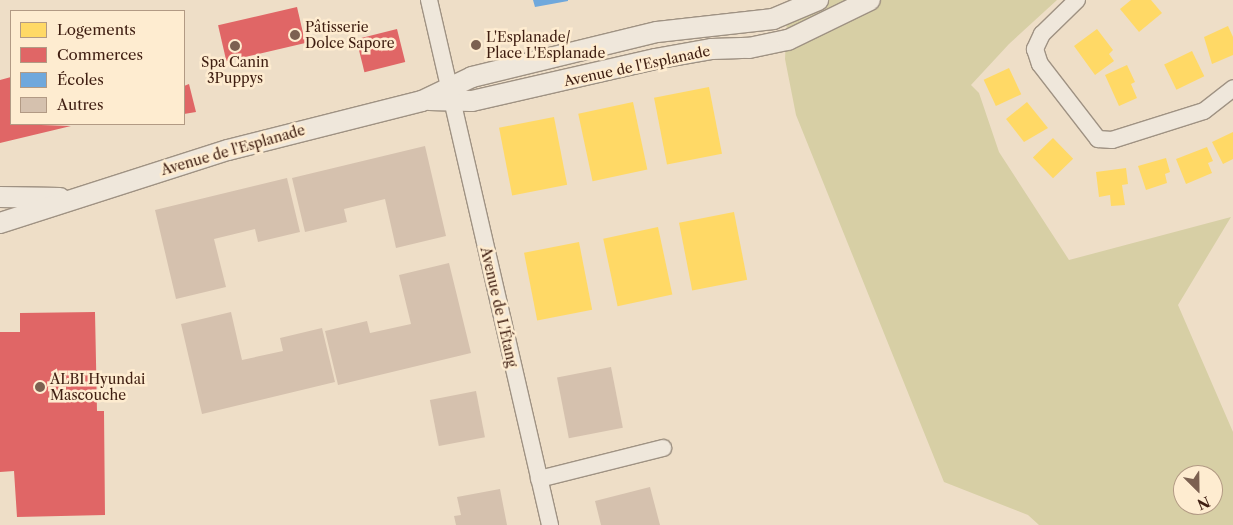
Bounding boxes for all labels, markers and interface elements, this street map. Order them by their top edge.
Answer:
legend [10,10,185,125]
place label: Pâtisserie Dolce Sapore [305,19,394,52]
text: Logements [57,20,136,39]
marker: Pâtisserie Dolce Sapore [289,29,301,41]
place label: L'Esplanade/ Place L'Esplanade [486,29,605,62]
marker: L'Esplanade/ Place L'Esplanade [470,39,482,51]
marker: Spa Canin 3Puppys [229,40,241,52]
street label: Avenue de l'Esplanade [562,42,712,90]
text: Commerces [57,45,143,64]
place label: Spa Canin 3Puppys [201,54,269,86]
text: Écoles [57,70,104,89]
text: Autres [57,95,104,114]
street label: Avenue de l'Esplanade [159,121,307,179]
street label: Avenue de L'Étang [477,245,521,369]
place label: ALBI Hyundai Mascouche [50,371,145,404]
marker: ALBI Hyundai Mascouche [34,381,46,393]
north arrow [1173,465,1223,515]
text: N [1194,492,1213,514]

